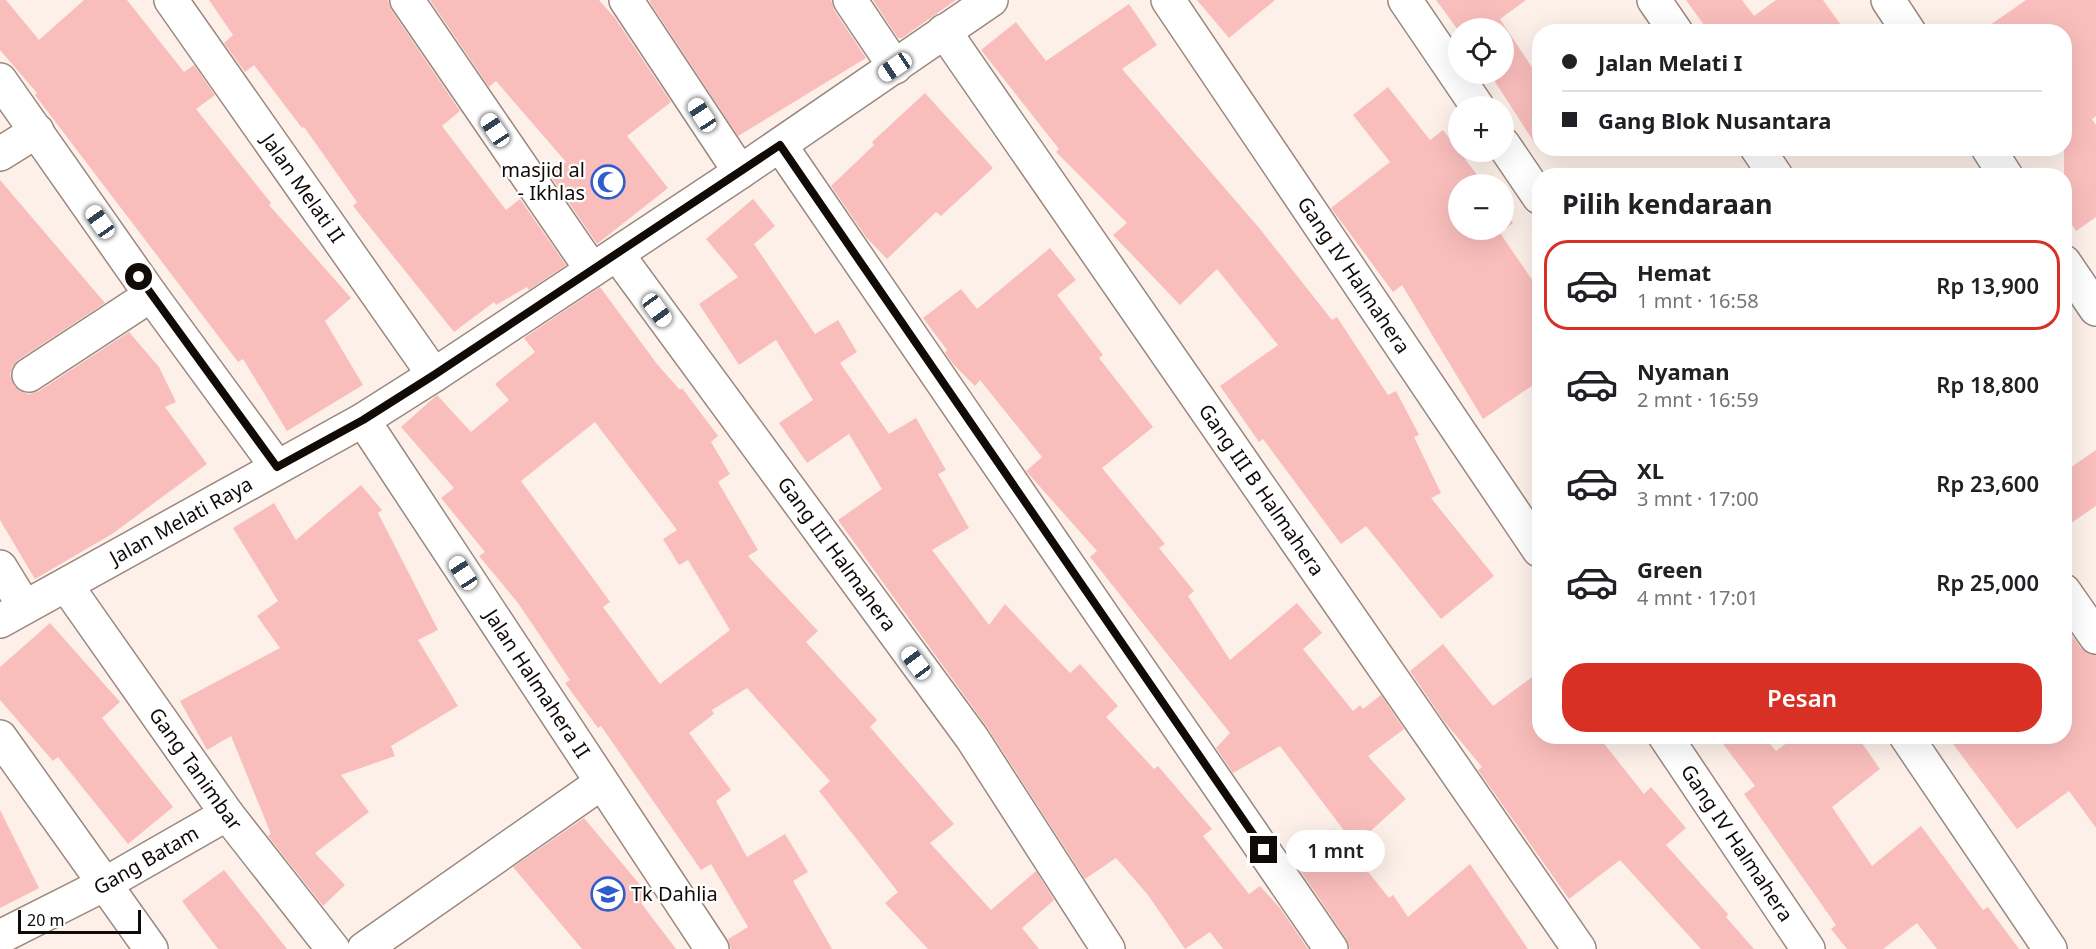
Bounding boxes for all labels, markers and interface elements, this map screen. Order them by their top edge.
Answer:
map controls [1448,18,1514,240]
button: locate [1448,18,1514,84]
text: Jalan Melati I [1598,47,1742,77]
car [875,49,915,85]
car [685,95,719,135]
button: + [1448,96,1514,162]
text: Gang Blok Nusantara [1598,105,1831,135]
car [477,110,513,150]
street label: Jalan Melati II [255,126,351,248]
place label: masjid al - Ikhlas [501,156,585,206]
mosque icon: masjid al - Ikhlas [590,164,626,200]
button: − [1448,174,1514,240]
text: Pilih kendaraan [1562,185,1773,222]
street label: Gang IV Halmahera [1292,191,1417,359]
car [82,202,118,242]
text: Hemat [1637,257,1711,287]
icon: car [1565,258,1619,312]
route start [125,263,152,290]
text: Rp 13,900 [1936,270,2039,300]
text: 1 mnt · 16:58 [1637,287,1759,314]
car [639,290,675,330]
text: Nyaman [1637,356,1730,386]
icon: car [1565,357,1619,411]
text: Rp 18,800 [1936,369,2039,399]
text: 2 mnt · 16:59 [1637,386,1759,413]
street label: Gang III B Halmahera [1193,398,1331,581]
text: XL [1637,455,1664,485]
icon: car [1565,456,1619,510]
text: Rp 23,600 [1936,468,2039,498]
street label: Jalan Melati Raya [103,470,257,572]
street label: Gang III Halmahera [772,471,903,636]
text: 3 mnt · 17:00 [1637,485,1759,512]
car [446,553,480,593]
text: Green [1637,554,1703,584]
icon: car [1565,555,1619,609]
text: Rp 25,000 [1936,567,2039,597]
text: 4 mnt · 17:01 [1637,584,1759,611]
street label: Jalan Halmahera II [477,602,596,763]
car [898,643,934,683]
button: Pesan [1562,663,2042,732]
street label: Gang Tanimbar [143,702,249,836]
street label: Gang IV Halmahera [1675,759,1800,927]
street label: Gang Batam [89,819,203,901]
callout: 1 mnt [1285,829,1384,871]
route end [1250,836,1277,863]
text: 1 mnt [1307,837,1364,864]
school or university icon: Tk Dahlia [590,876,626,912]
place label: Tk Dahlia [631,880,718,907]
scale bar [18,907,141,934]
text: 20 m [27,909,64,931]

